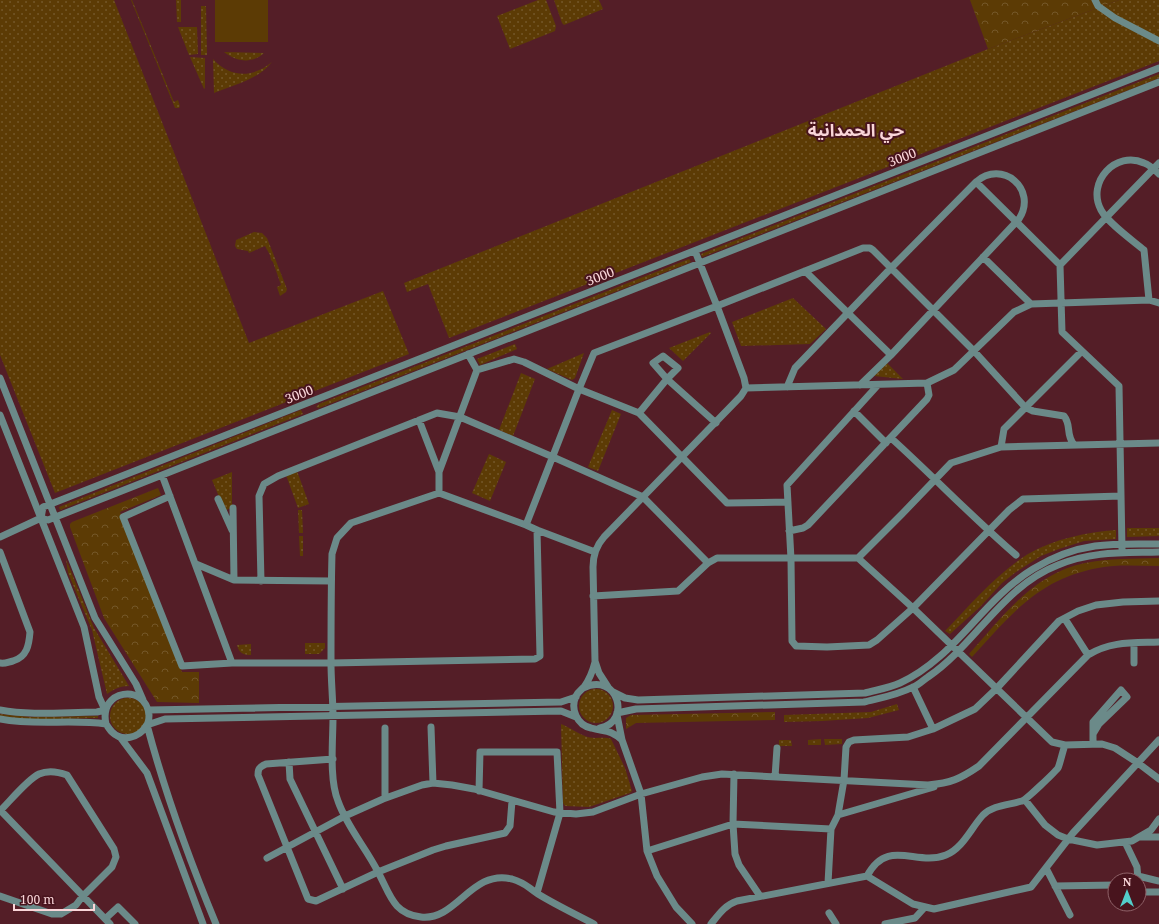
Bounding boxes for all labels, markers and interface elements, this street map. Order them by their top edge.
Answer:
district label: حي الحمدانية [808,118,904,143]
street label: 3000 [885,143,919,171]
street label: 3000 [583,262,617,290]
street label: 3000 [282,380,316,408]
north arrow [1107,872,1147,912]
text: N [1123,874,1132,889]
scale bar [14,886,94,912]
text: 100 m [20,891,55,908]

